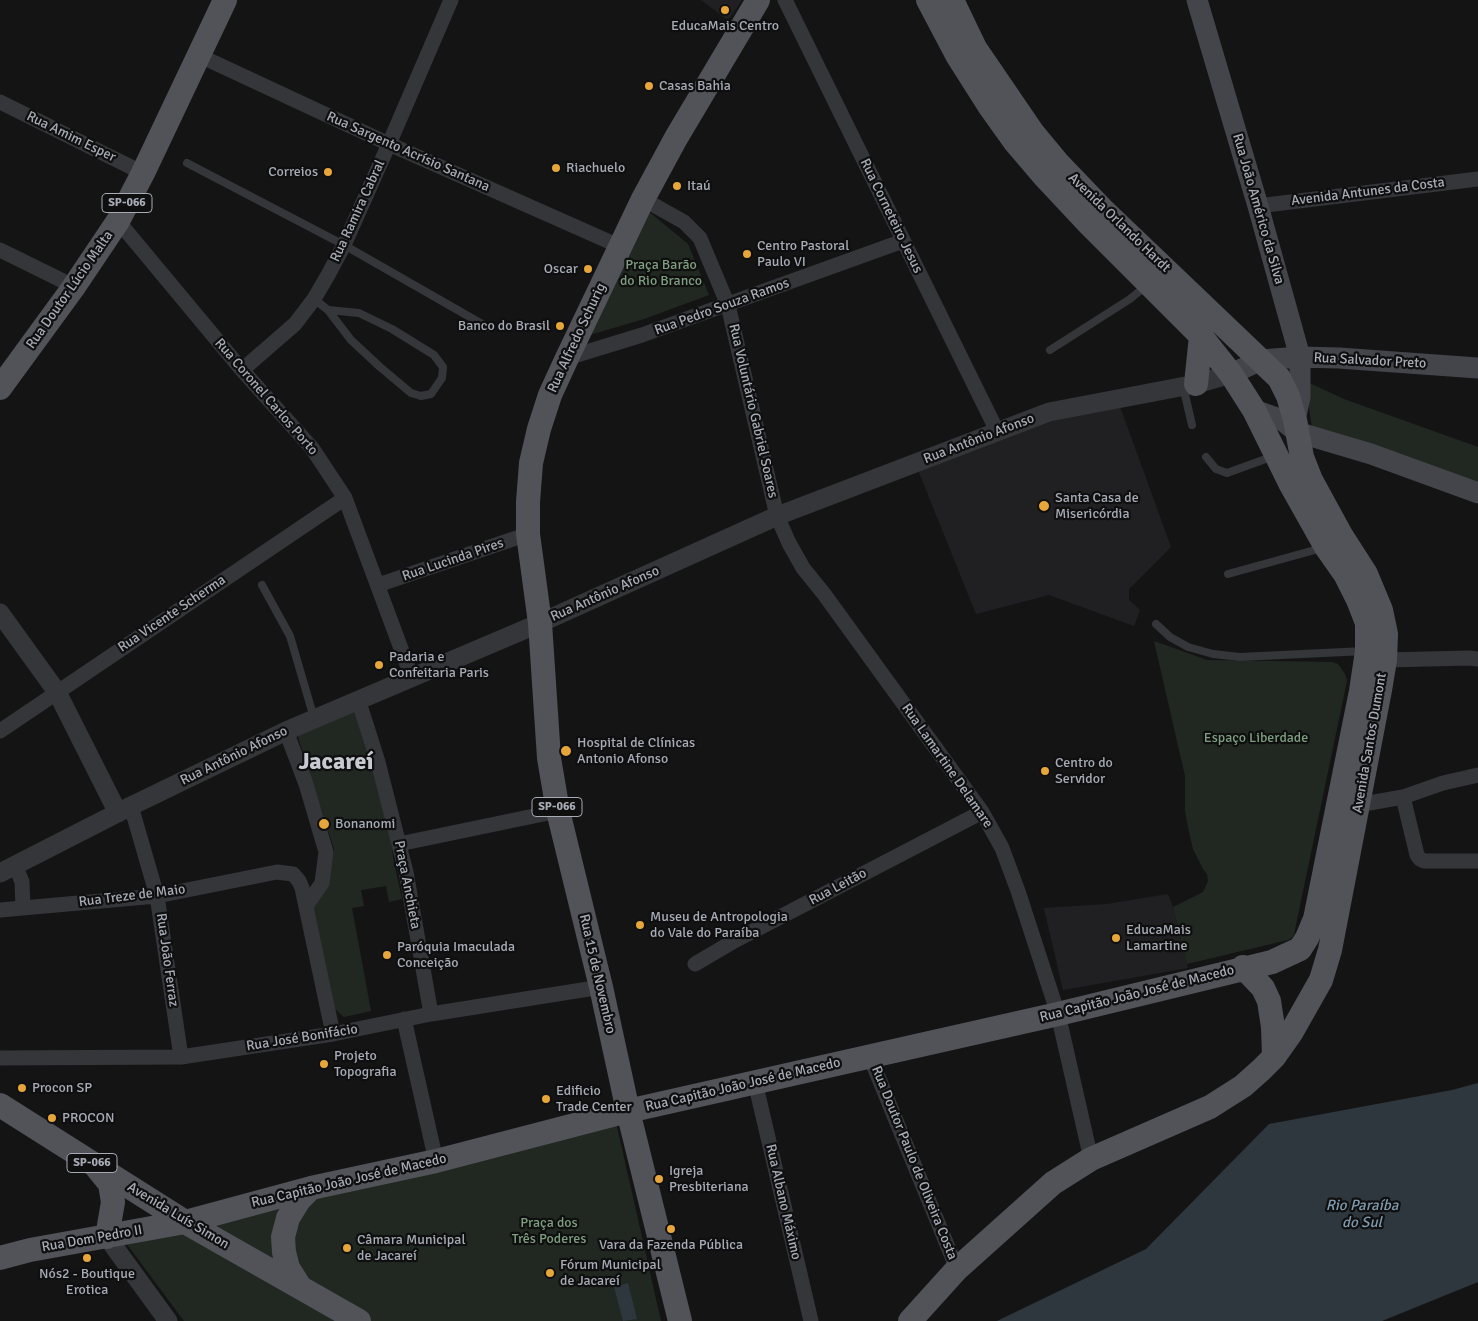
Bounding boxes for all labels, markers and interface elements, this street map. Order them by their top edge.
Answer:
marker: EducaMais Centro [719,4,731,16]
place label: EducaMais Centro [671,18,779,34]
place label: Casas Bahia [659,78,731,94]
marker: Casas Bahia [643,80,655,92]
street label: Rua Amim Esper [24,108,118,166]
street label: Rua Sargento Acrísio Santana [324,108,492,196]
street label: Rua João Américo da Silva [1228,132,1288,286]
street label: Rua Corneteiro Jesus [856,156,926,276]
street label: Rua Ramira Cabral [327,157,389,265]
place label: Riachuelo [566,160,625,176]
marker: Riachuelo [550,162,562,174]
place label: Correios [268,164,318,180]
marker: Correios [322,166,334,178]
street label: Avenida Orlando Hardt [1064,170,1174,276]
street label: Avenida Antunes da Costa [1290,174,1446,210]
place label: Itaú [687,178,711,194]
marker: Itaú [671,180,683,192]
road number: SP-066 [102,194,152,212]
street label: Rua Doutor Lúcio Malta [23,228,117,352]
place label: Centro Pastoral Paulo VI [757,238,849,270]
marker: Centro Pastoral Paulo VI [741,248,753,260]
park label: Praça Barão do Rio Branco [620,257,702,290]
place label: Oscar [544,261,578,277]
marker: Oscar [582,263,594,275]
street label: Rua Pedro Souza Ramos [652,275,792,339]
street label: Rua Alfredo Schurig [544,280,610,396]
place label: Banco do Brasil [458,318,550,334]
marker: Banco do Brasil [554,320,566,332]
street label: Rua Voluntário Gabriel Soares [725,322,781,500]
street label: Rua Coronel Carlos Porto [211,335,321,459]
street label: Rua Salvador Preto [1313,350,1427,372]
street label: Rua Antônio Afonso [921,410,1037,468]
place label: Santa Casa de Misericórdia [1055,490,1139,522]
marker: Santa Casa de Misericórdia [1037,499,1051,513]
street label: Rua Lucinda Pires [400,535,506,585]
street label: Rua Antônio Afonso [548,562,662,626]
street label: Rua Vicente Scherma [115,572,229,656]
place label: Padaria e Confeitaria Paris [389,649,489,682]
marker: Padaria e Confeitaria Paris [373,659,385,671]
street label: Avenida Santos Dumont [1349,672,1391,814]
street label: Rua Lamartine Delamare [898,701,996,831]
street label: Rua Antônio Afonso [178,723,290,789]
park label: Espaço Liberdade [1204,730,1308,746]
place label: Hospital de Clínicas Antonio Afonso [577,735,695,768]
marker: Hospital de Clínicas Antonio Afonso [559,744,573,758]
district label: Jacareí [299,749,373,777]
place label: Centro do Servidor [1055,755,1113,788]
marker: Centro do Servidor [1039,765,1051,777]
road number: SP-066 [532,798,582,816]
place label: Bonanomi [335,816,395,832]
marker: Bonanomi [317,817,331,831]
street label: Praça Anchieta [390,839,424,931]
street label: Rua Leitão [806,865,870,909]
street label: Rua Treze de Maio [78,881,186,911]
place label: Museu de Antropologia do Vale do Paraíba [650,909,788,942]
street label: Rua João Ferraz [152,912,182,1008]
street label: Rua 15 de Novembro [575,913,619,1035]
marker: Museu de Antropologia do Vale do Paraíba [634,919,646,931]
place label: EducaMais Lamartine [1126,922,1191,954]
marker: EducaMais Lamartine [1110,932,1122,944]
place label: Paróquia Imaculada Conceição [397,939,515,972]
marker: Paróquia Imaculada Conceição [381,949,393,961]
street label: Rua Capitão João José de Macedo [1038,962,1236,1026]
street label: Rua José Bonifácio [245,1021,359,1055]
place label: Projeto Topografia [334,1048,396,1080]
street label: Rua Capitão João José de Macedo [644,1054,842,1116]
marker: Projeto Topografia [318,1058,330,1070]
street label: Rua Doutor Paulo de Oliveira Costa [867,1064,961,1262]
place label: Procon SP [32,1080,92,1096]
marker: Procon SP [16,1082,28,1094]
place label: Edificio Trade Center [556,1083,632,1116]
marker: Edificio Trade Center [540,1093,552,1105]
place label: PROCON [62,1110,114,1126]
marker: PROCON [46,1112,58,1124]
street label: Rua Albano Máximo [762,1143,804,1261]
street label: Rua Capitão João José de Macedo [250,1150,448,1212]
road number: SP-066 [67,1154,117,1172]
place label: Igreja Presbiteriana [669,1163,749,1196]
marker: Igreja Presbiteriana [653,1173,665,1185]
street label: Avenida Luís Simon [124,1179,232,1253]
water label: Rio Paraíba do Sul [1326,1197,1398,1232]
park label: Praça dos Três Poderes [512,1215,586,1248]
street label: Rua Dom Pedro II [40,1222,144,1256]
marker: Vara da Fazenda Pública [665,1223,677,1235]
place label: Câmara Municipal de Jacareí [357,1232,465,1264]
place label: Vara da Fazenda Pública [599,1237,743,1253]
marker: Câmara Municipal de Jacareí [341,1242,353,1254]
marker: Nós2 - Boutique Erotica [81,1252,93,1264]
place label: Fórum Municipal de Jacareí [560,1257,661,1290]
place label: Nós2 - Boutique Erotica [39,1266,135,1298]
marker: Fórum Municipal de Jacareí [544,1267,556,1279]

